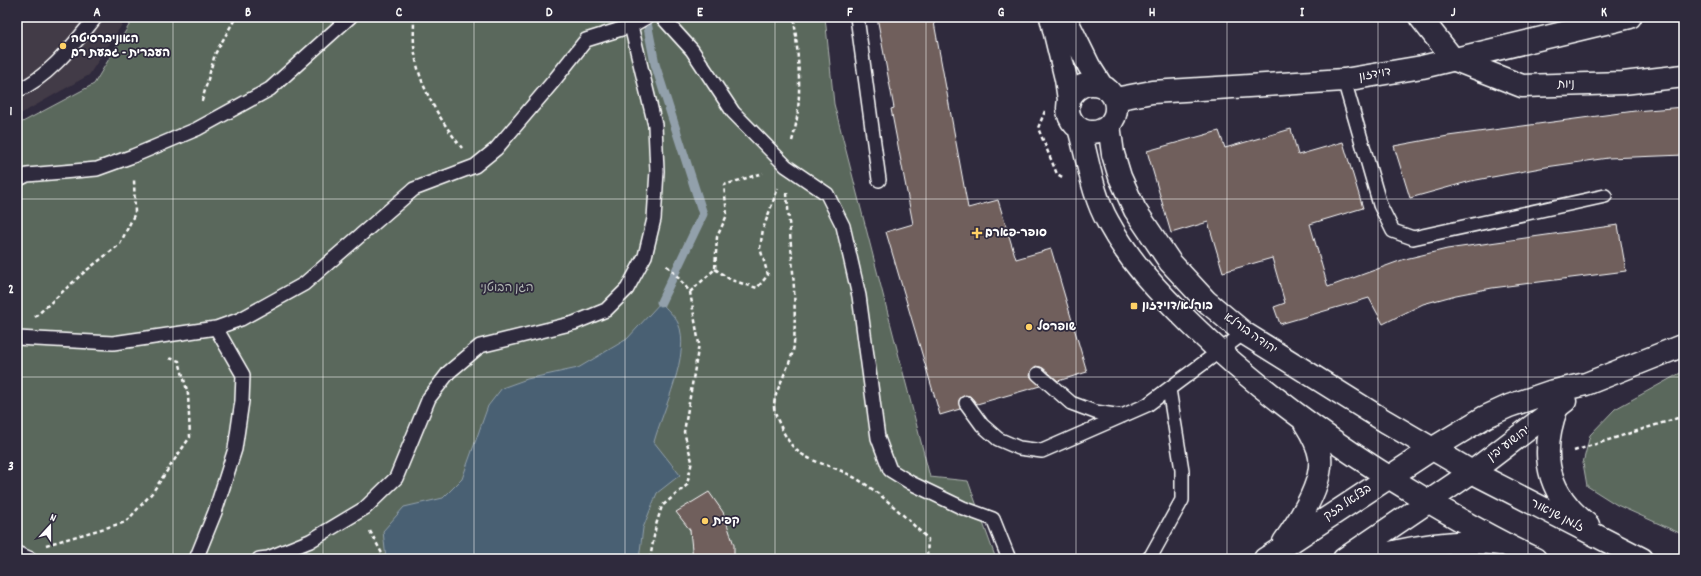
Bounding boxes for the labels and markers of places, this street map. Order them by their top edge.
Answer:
place label: האוניברסיטה העברית - גבעת רם [71,31,170,62]
marker: האוניברסיטה העברית - גבעת רם [58,41,68,51]
place label: סופר-פארם [985,225,1047,242]
marker: סופר-פארם [972,228,982,238]
place label: בורלא/דוידזון [1142,298,1213,315]
marker: בורלא/דוידזון [1129,301,1139,311]
place label: שופרסל [1037,319,1077,336]
marker: שופרסל [1024,322,1034,332]
place label: קפית [712,513,740,530]
marker: קפית [700,516,710,526]

